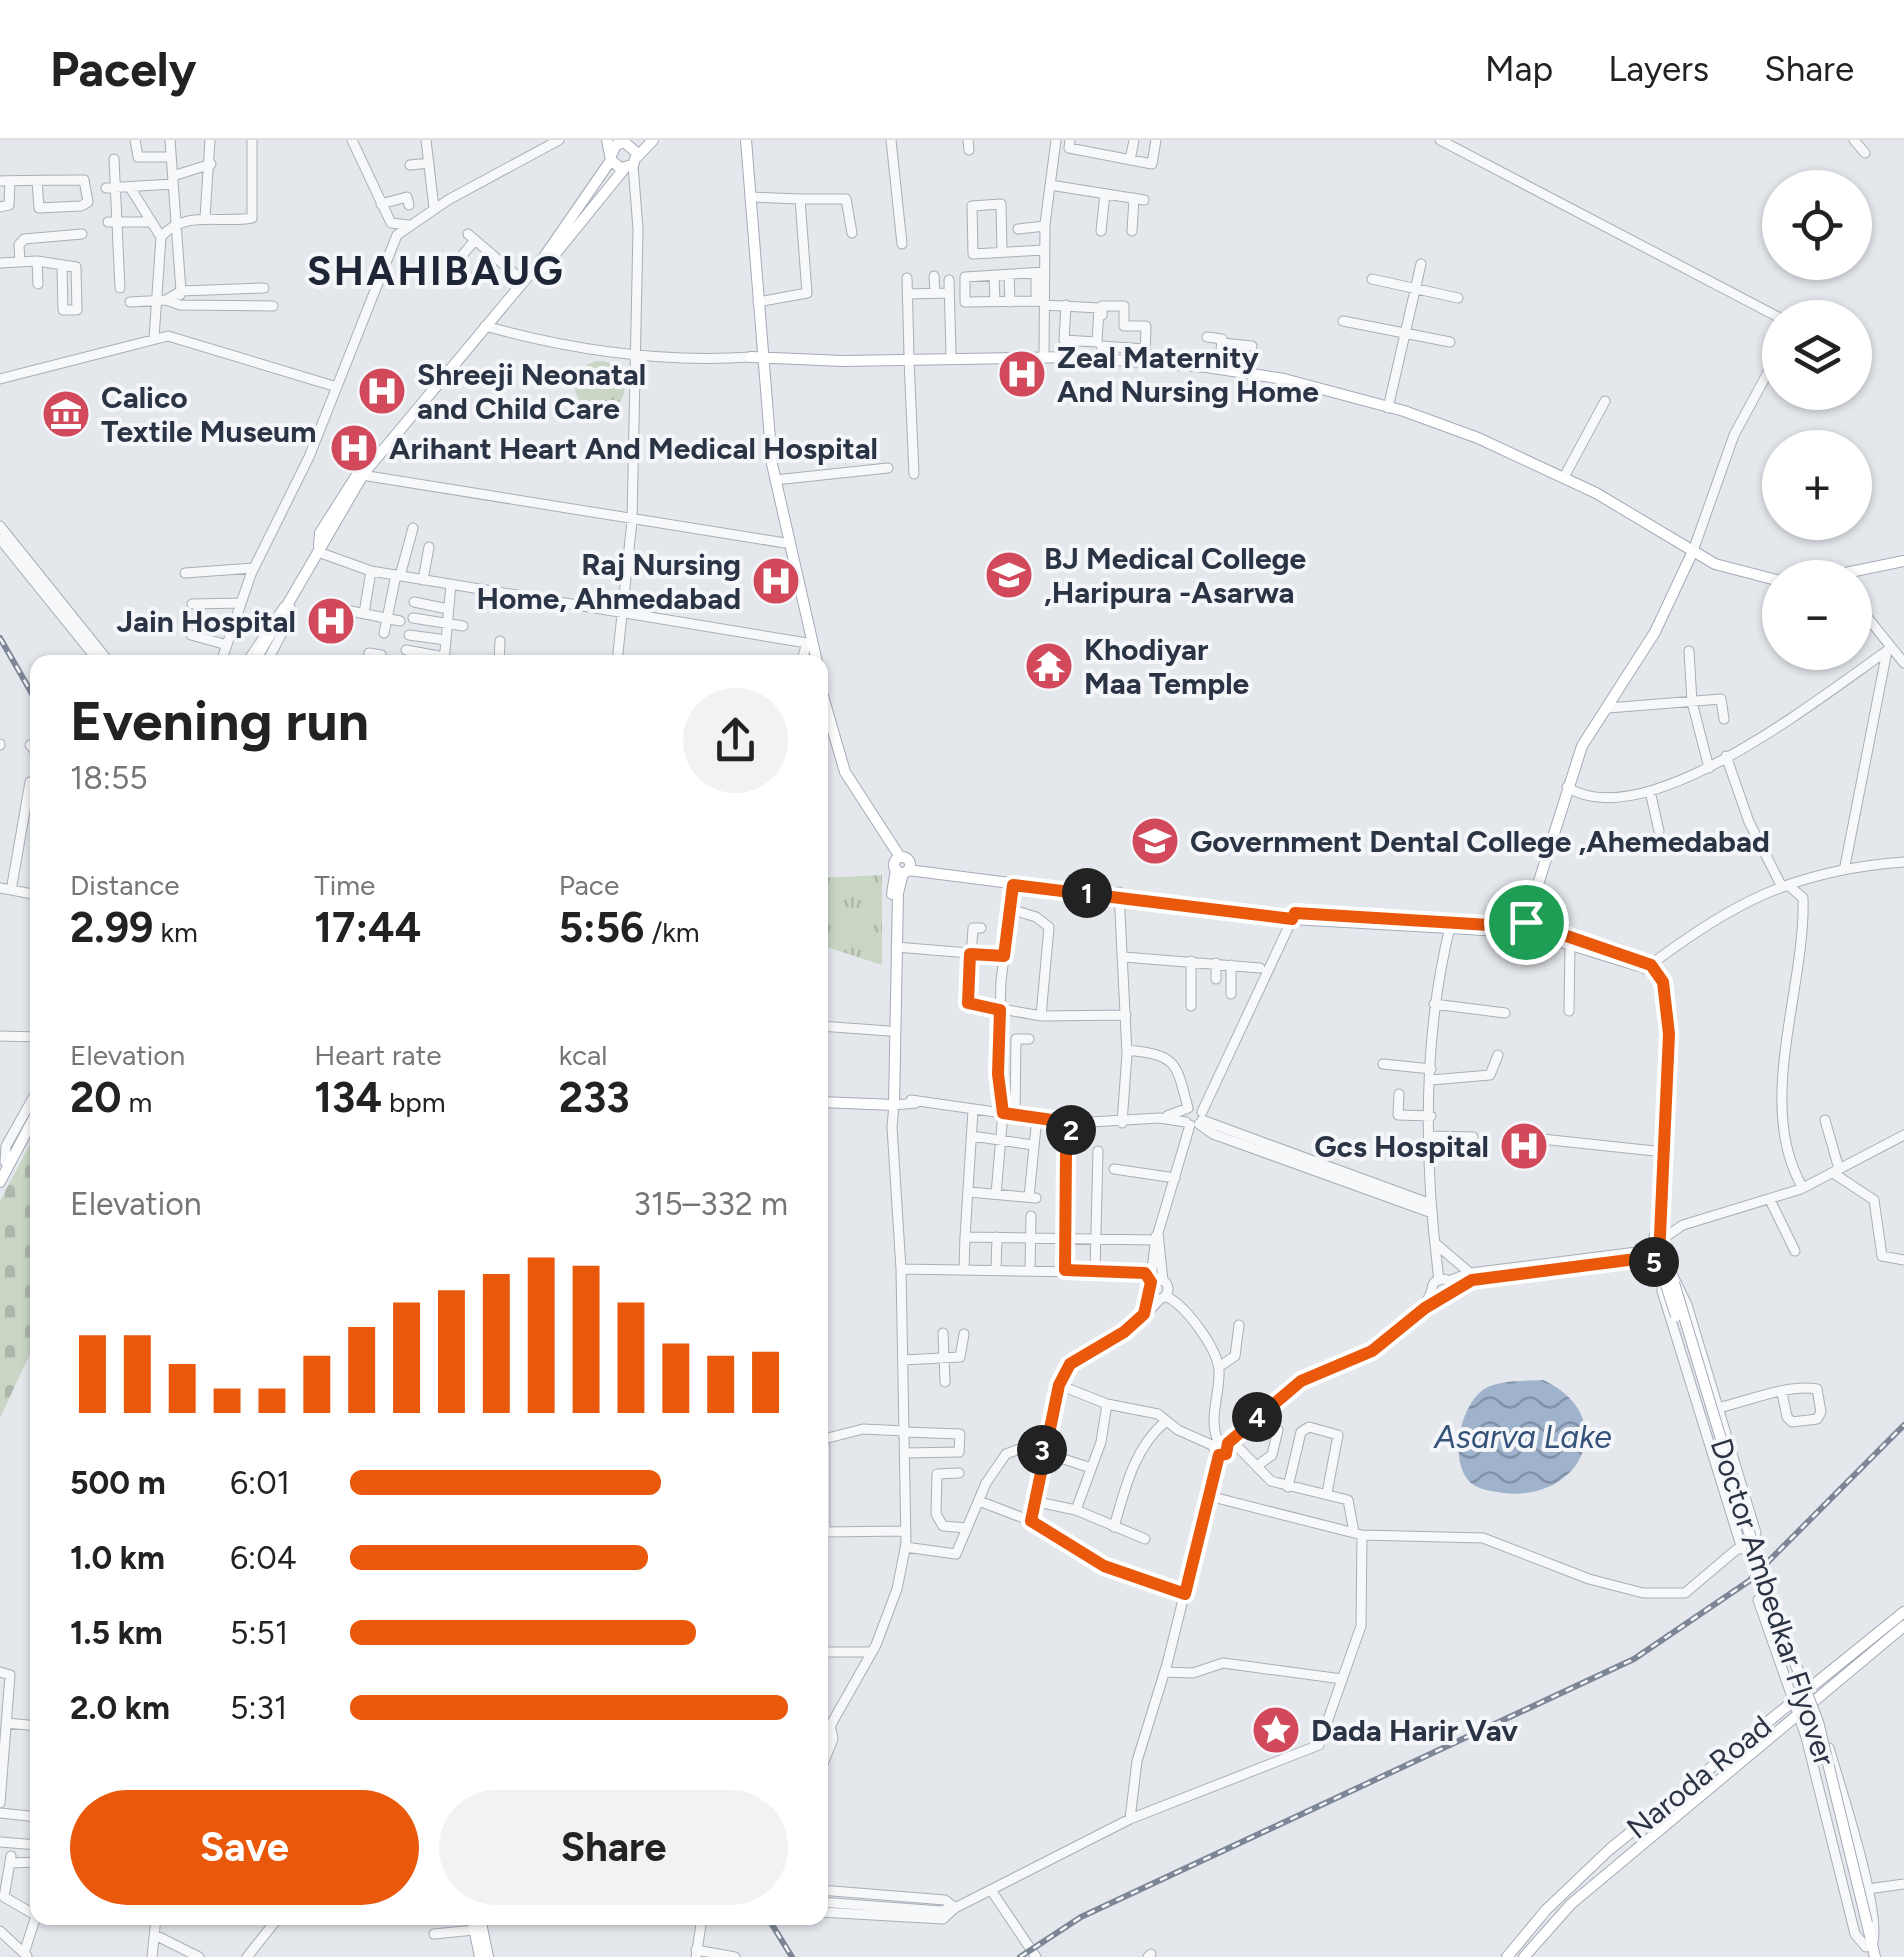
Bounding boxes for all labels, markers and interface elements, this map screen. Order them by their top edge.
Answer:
text: Pacely [50,40,196,98]
text: Map [1485,48,1553,90]
text: Layers [1608,48,1709,90]
text: Share [1764,48,1854,90]
map controls [1762,170,1872,670]
button: locate [1762,170,1872,280]
district label: SHAHIBAUG [307,247,565,295]
button: layers [1762,300,1872,410]
place label: Zeal Maternity And Nursing Home [1057,339,1319,410]
hospital icon: Zeal Maternity And Nursing Home [996,348,1048,400]
place label: Shreeji Neonatal and Child Care [417,356,646,427]
hospital icon: Shreeji Neonatal and Child Care [356,365,408,417]
place label: Calico Textile Museum [101,379,316,450]
museum icon: Calico Textile Museum [40,388,92,440]
hospital icon: Arihant Heart And Medical Hospital [328,422,380,474]
place label: Arihant Heart And Medical Hospital [389,430,878,467]
button: + [1762,430,1872,540]
place label: BJ Medical College ,Haripura -Asarwa [1044,540,1307,611]
place label: Raj Nursing Home, Ahmedabad [477,546,741,617]
school or university icon: BJ Medical College ,Haripura -Asarwa [983,549,1035,601]
hospital icon: Raj Nursing Home, Ahmedabad [750,555,802,607]
button: − [1762,560,1872,670]
hospital icon: Jain Hospital [305,595,357,647]
place label: Jain Hospital [116,603,296,640]
place label: Khodiyar Maa Temple [1084,631,1250,702]
temple icon: Khodiyar Maa Temple [1023,640,1075,692]
text: Evening run [70,688,369,754]
button: share [683,688,788,793]
text: 18:55 [70,759,148,797]
school or university icon: Government Dental College ,Ahemedabad [1129,815,1181,867]
place label: Government Dental College ,Ahemedabad [1190,823,1770,860]
text: Distance [70,868,180,902]
text: Time [314,868,375,902]
text: Pace [559,868,619,902]
pin: 1 [1062,868,1112,918]
text: 1 [1081,876,1093,910]
pin [1484,880,1569,965]
icon: arrive [1499,895,1554,950]
text: 2.99 [70,902,153,953]
text: 17:44 [314,902,421,953]
text: 5:56 [559,902,644,953]
text: km [153,915,198,949]
text: /km [644,915,700,949]
text: Elevation [70,1038,185,1072]
text: Heart rate [314,1038,441,1072]
text: kcal [559,1038,608,1072]
text: 20 [70,1072,122,1123]
text: 134 [314,1072,382,1123]
text: 233 [559,1072,630,1123]
text: m [122,1085,152,1119]
text: bpm [382,1085,446,1119]
pin: 2 [1046,1105,1096,1155]
text: 2 [1063,1113,1079,1147]
hospital icon: Gcs Hospital [1498,1120,1550,1172]
place label: Gcs Hospital [1314,1128,1489,1165]
text: Elevation [70,1185,202,1223]
text: 315–332 m [634,1185,788,1223]
pin: 5 [1629,1237,1679,1287]
text: 5 [1646,1245,1662,1279]
pin: 4 [1232,1392,1282,1442]
text: 4 [1248,1400,1266,1434]
water label: Asarva Lake [1432,1418,1612,1456]
pin: 3 [1017,1425,1067,1475]
text: 3 [1034,1433,1050,1467]
street label: Doctor Ambedkar Flyover [1703,1434,1843,1770]
text: 500 m [70,1464,166,1502]
text: 6:01 [230,1464,290,1502]
text: 1.0 km [70,1539,165,1577]
text: 6:04 [230,1539,297,1577]
text: 1.5 km [70,1614,163,1652]
text: 5:51 [230,1614,288,1652]
text: 2.0 km [70,1689,170,1727]
text: 5:31 [230,1689,287,1727]
place icon: Dada Harir Vav [1250,1704,1302,1756]
street label: Naroda Road [1619,1707,1779,1847]
place label: Dada Harir Vav [1311,1712,1518,1749]
button: Save [70,1790,419,1905]
button: Share [439,1790,788,1905]

